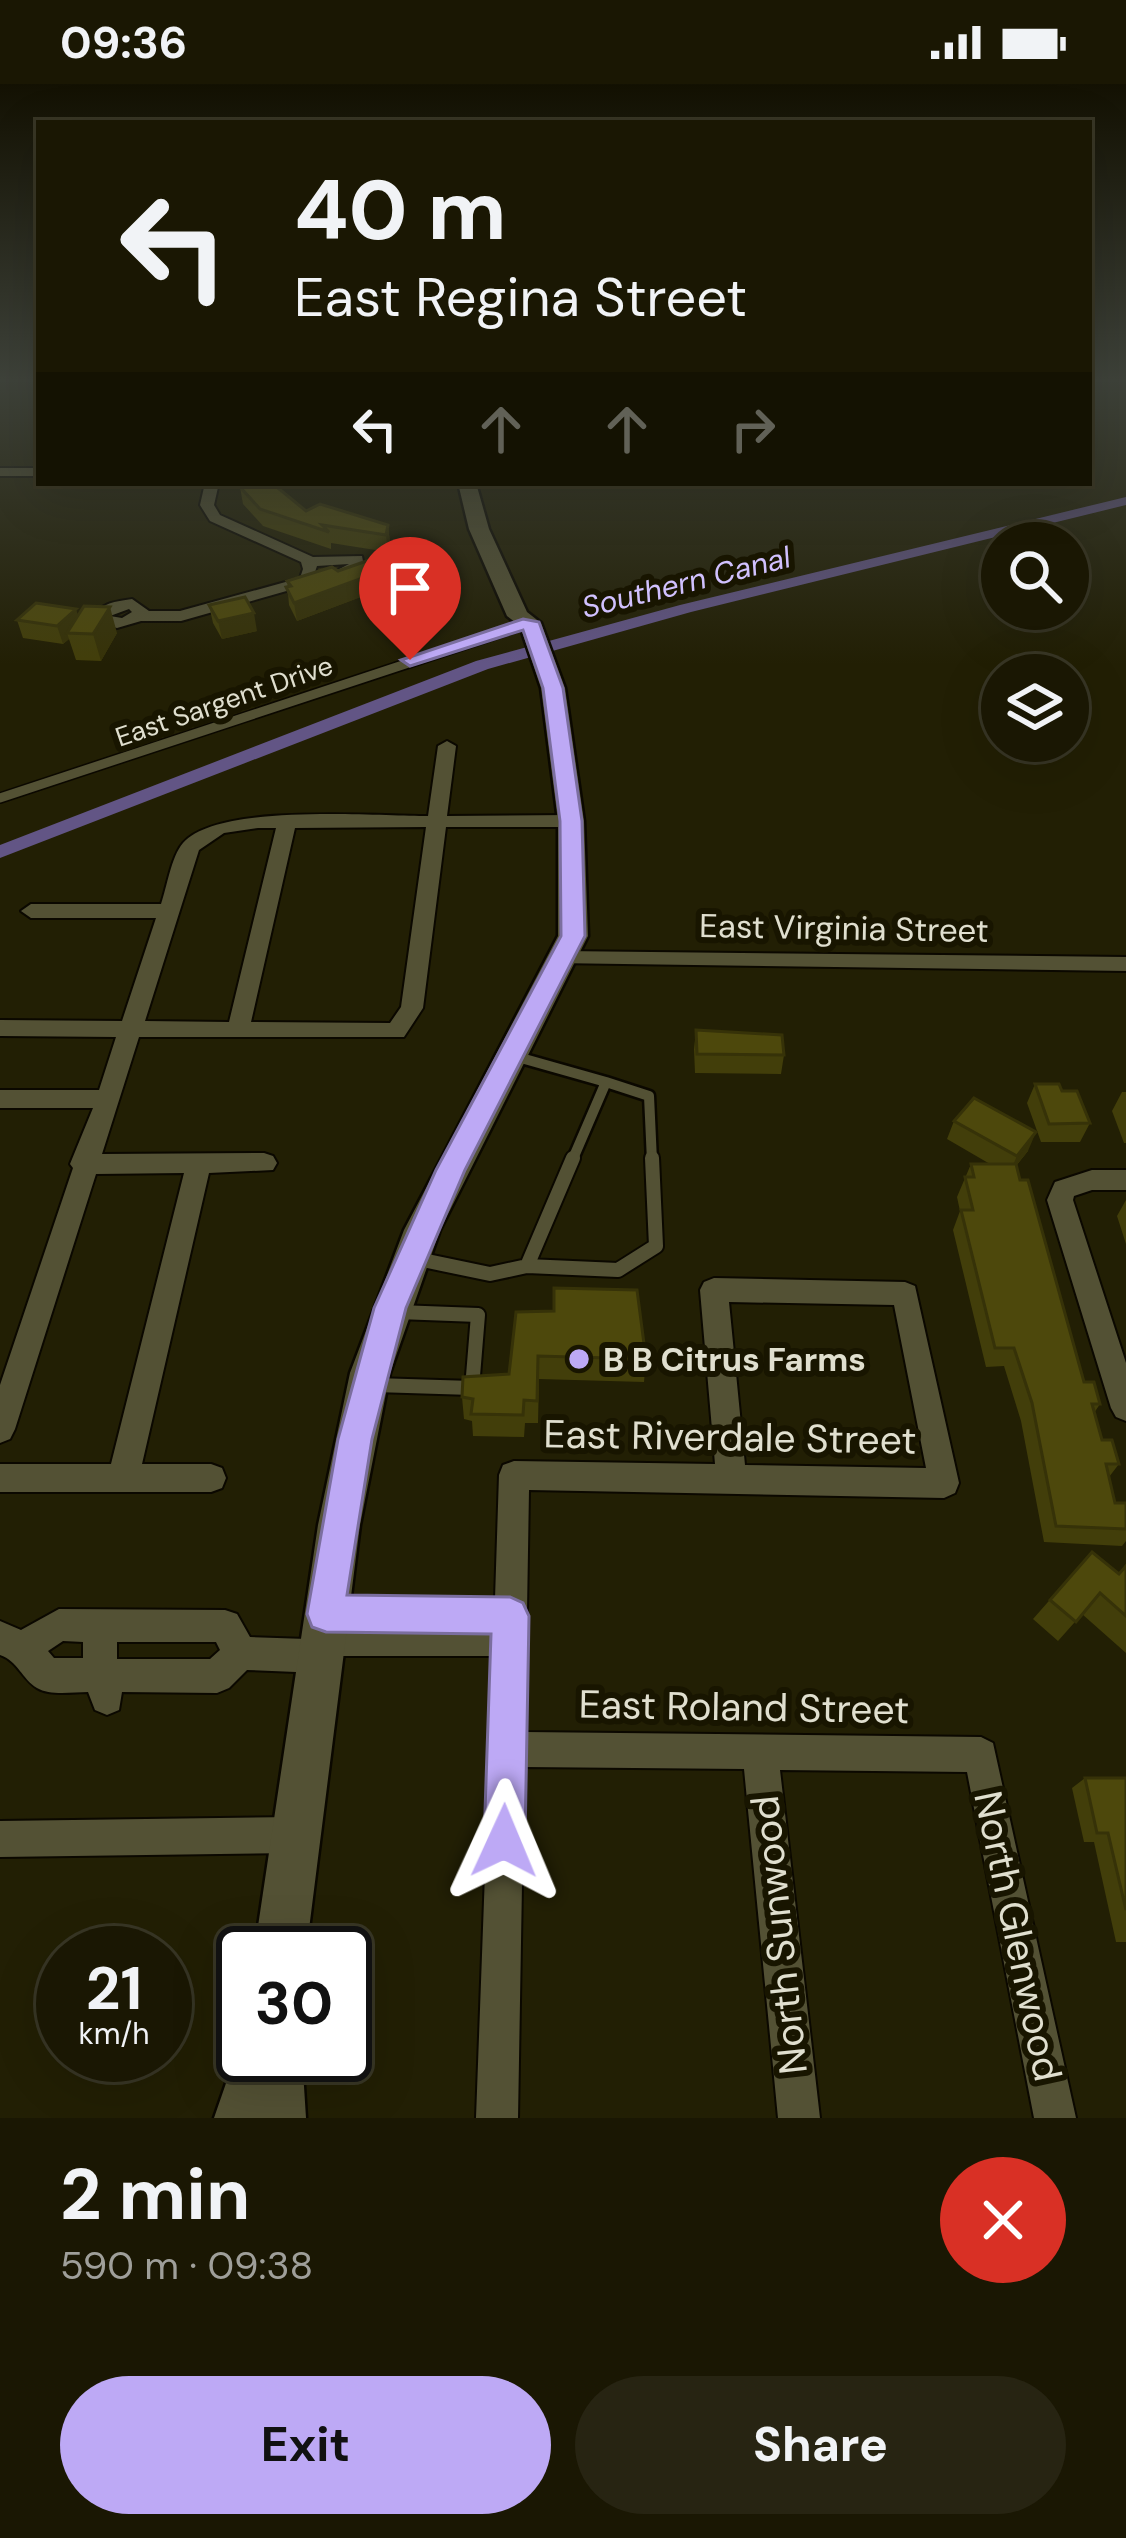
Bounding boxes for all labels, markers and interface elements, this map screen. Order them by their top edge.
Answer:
text: 09:36 [60,13,187,72]
text: 40 m [294,156,507,265]
icon: left [96,168,252,324]
text: East Regina Street [294,262,747,333]
icon: left [342,396,408,462]
icon: ahead [468,396,534,462]
icon: ahead [594,396,660,462]
icon: right [720,396,786,462]
map controls [981,522,1089,762]
button: search [981,522,1089,630]
pin [359,537,461,660]
water label: Southern Canal [577,537,796,627]
icon: arrive [377,555,443,621]
street label: East Sargent Drive [111,647,337,755]
button: layers [981,654,1089,762]
street label: East Virginia Street [699,904,989,952]
place label: B B Citrus Farms [603,1338,866,1381]
marker: B B Citrus Farms [566,1346,592,1372]
street label: East Riverdale Street [543,1408,917,1466]
street label: East Roland Street [578,1679,910,1735]
position arrow [441,1778,567,1904]
street label: North Glenwood [962,1786,1074,2086]
street label: North Sunwood [739,1793,819,2077]
speed limit sign: 30 [216,1926,372,2082]
text: 21 [86,1949,142,2028]
text: km/h [79,2014,149,2053]
text: 2 min [60,2148,250,2241]
button: close [940,2157,1066,2283]
text: 590 m · 09:38 [60,2240,313,2291]
button: Exit [60,2376,551,2514]
button: Share [575,2376,1066,2514]

